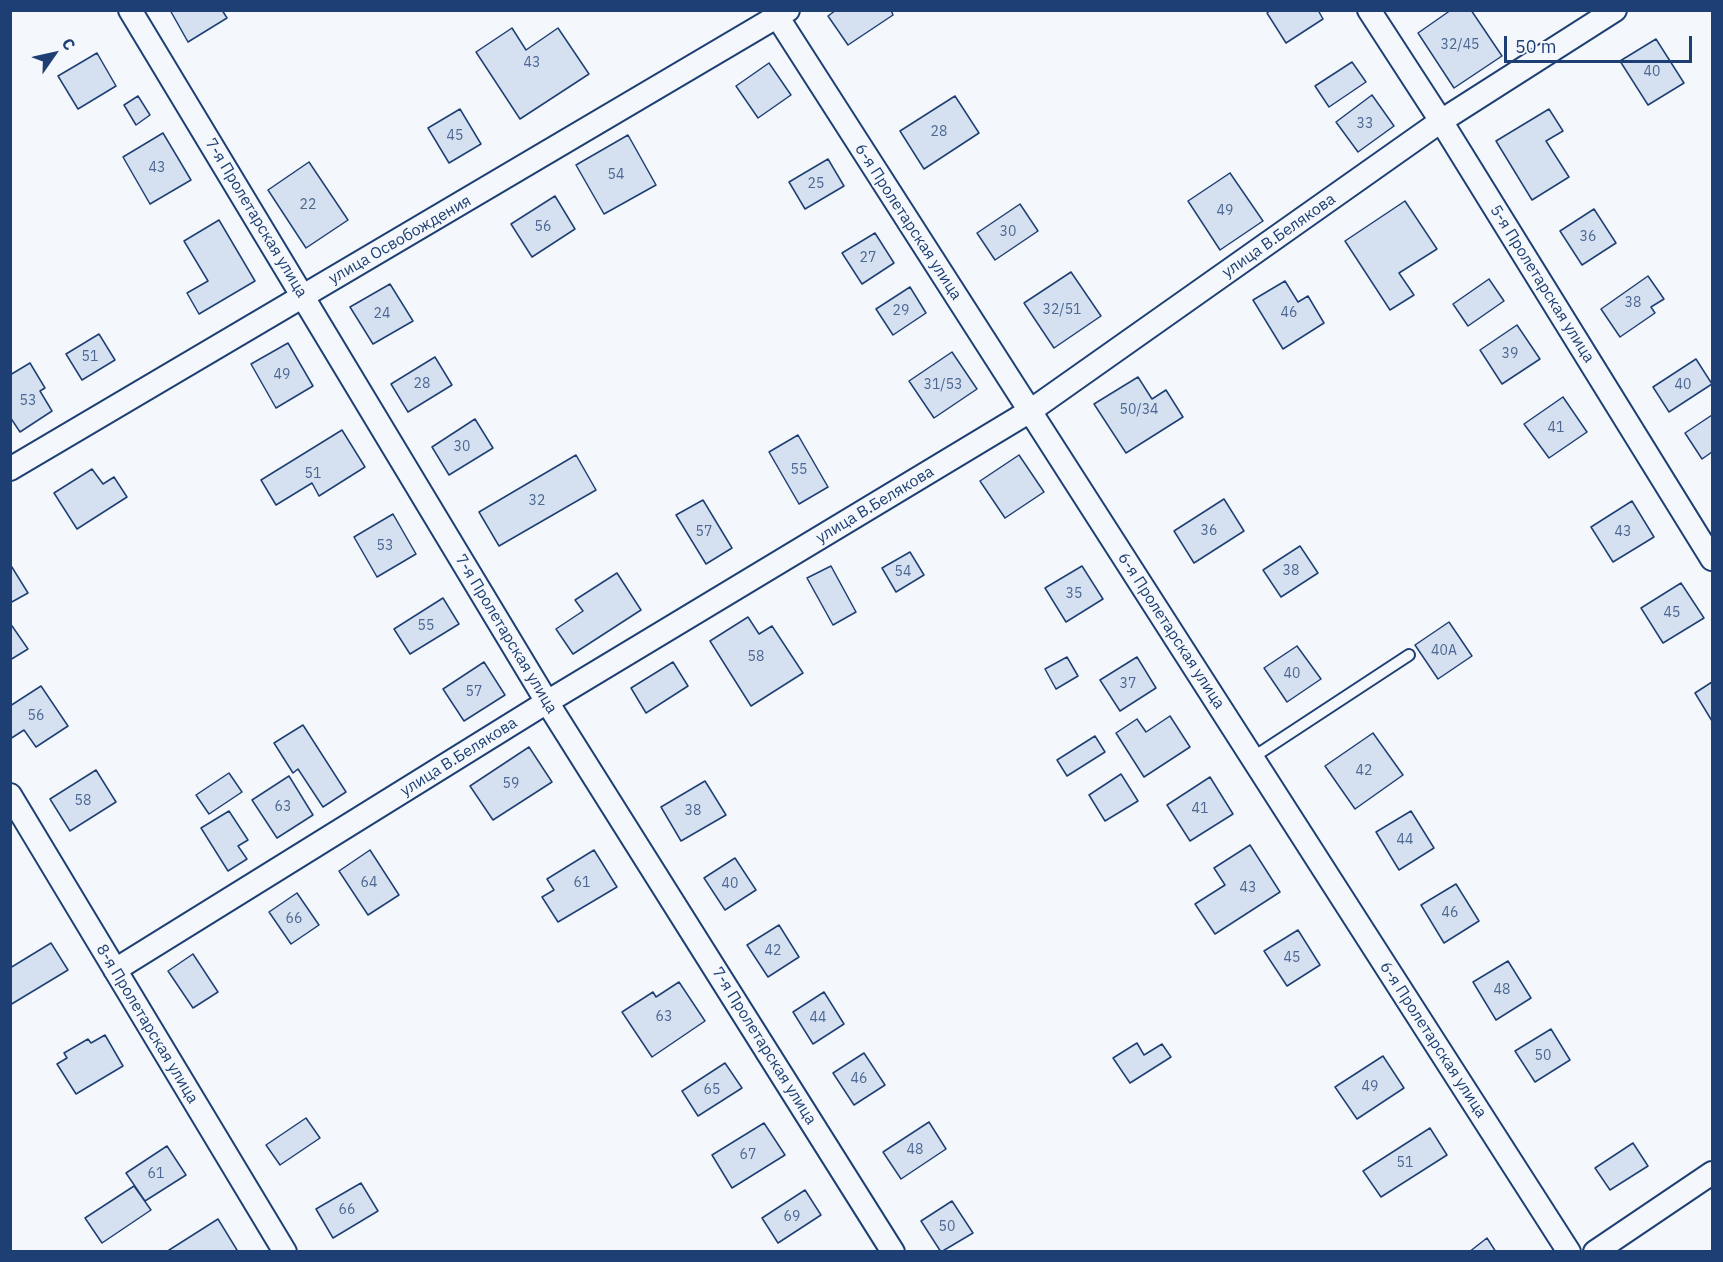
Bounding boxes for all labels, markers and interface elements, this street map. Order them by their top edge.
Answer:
north arrow [24,24,84,84]
scale bar [1507,24,1694,62]
text: С [58,34,80,54]
text: 50 m [1515,35,1557,58]
house number: 32/45 [1441,37,1479,53]
house number: 43 [524,55,540,71]
house number: 40 [1644,64,1660,80]
house number: 33 [1357,116,1373,132]
house number: 28 [931,124,947,140]
house number: 45 [447,128,463,144]
street label: 7-я Пролетарская улица [201,135,311,301]
street label: 6-я Пролетарская улица [850,140,966,304]
house number: 43 [149,160,165,176]
house number: 54 [608,167,624,183]
house number: 25 [808,176,824,192]
street label: улица В.Белякова [1219,190,1339,282]
street label: улица Освобождения [325,191,475,289]
house number: 22 [300,197,316,213]
street label: 5-я Пролетарская улица [1486,202,1598,366]
house number: 49 [1217,203,1233,219]
house number: 56 [535,219,551,235]
house number: 30 [1000,224,1016,240]
house number: 36 [1580,229,1596,245]
house number: 27 [860,250,876,266]
house number: 38 [1625,295,1641,311]
house number: 32/51 [1043,302,1081,318]
house number: 29 [893,303,909,319]
house number: 46 [1281,305,1297,321]
house number: 24 [374,306,390,322]
house number: 39 [1502,346,1518,362]
house number: 51 [82,349,98,365]
house number: 49 [274,367,290,383]
house number: 28 [414,376,430,392]
house number: 31/53 [924,377,962,393]
house number: 40 [1675,377,1691,393]
house number: 53 [20,393,36,409]
house number: 50/34 [1120,402,1158,418]
house number: 41 [1548,420,1564,436]
house number: 30 [454,439,470,455]
house number: 55 [791,462,807,478]
street label: улица В.Белякова [813,462,937,548]
house number: 51 [305,466,321,482]
house number: 32 [529,493,545,509]
house number: 36 [1201,523,1217,539]
house number: 57 [696,524,712,540]
house number: 43 [1615,524,1631,540]
house number: 53 [377,538,393,554]
street label: 6-я Пролетарская улица [1113,549,1229,713]
street label: 7-я Пролетарская улица [451,551,561,717]
house number: 38 [1283,563,1299,579]
house number: 54 [895,564,911,580]
house number: 35 [1066,586,1082,602]
house number: 45 [1664,605,1680,621]
house number: 55 [418,618,434,634]
house number: 40А [1431,643,1457,659]
house number: 58 [748,649,764,665]
house number: 40 [1284,666,1300,682]
house number: 37 [1120,676,1136,692]
house number: 57 [466,684,482,700]
house number: 56 [28,708,44,724]
street label: улица В.Белякова [397,713,521,801]
house number: 42 [1356,763,1372,779]
house number: 59 [503,776,519,792]
house number: 58 [75,793,91,809]
house number: 63 [275,799,291,815]
house number: 41 [1192,801,1208,817]
house number: 38 [685,803,701,819]
house number: 44 [1397,832,1413,848]
house number: 64 [361,875,377,891]
house number: 61 [574,875,590,891]
house number: 40 [722,876,738,892]
house number: 43 [1240,880,1256,896]
house number: 46 [1442,905,1458,921]
house number: 66 [286,911,302,927]
street label: 8-я Пролетарская улица [92,941,202,1107]
house number: 42 [765,943,781,959]
house number: 45 [1284,950,1300,966]
street label: 6-я Пролетарская улица [1375,958,1491,1122]
street label: 7-я Пролетарская улица [708,964,820,1128]
house number: 48 [1494,982,1510,998]
house number: 63 [656,1009,672,1025]
house number: 44 [810,1010,826,1026]
house number: 50 [1535,1048,1551,1064]
house number: 46 [851,1071,867,1087]
house number: 49 [1362,1079,1378,1095]
house number: 65 [704,1082,720,1098]
house number: 48 [907,1142,923,1158]
house number: 67 [740,1147,756,1163]
house number: 51 [1397,1155,1413,1171]
house number: 61 [148,1166,164,1182]
house number: 66 [339,1202,355,1218]
house number: 69 [784,1209,800,1225]
house number: 50 [939,1219,955,1235]

